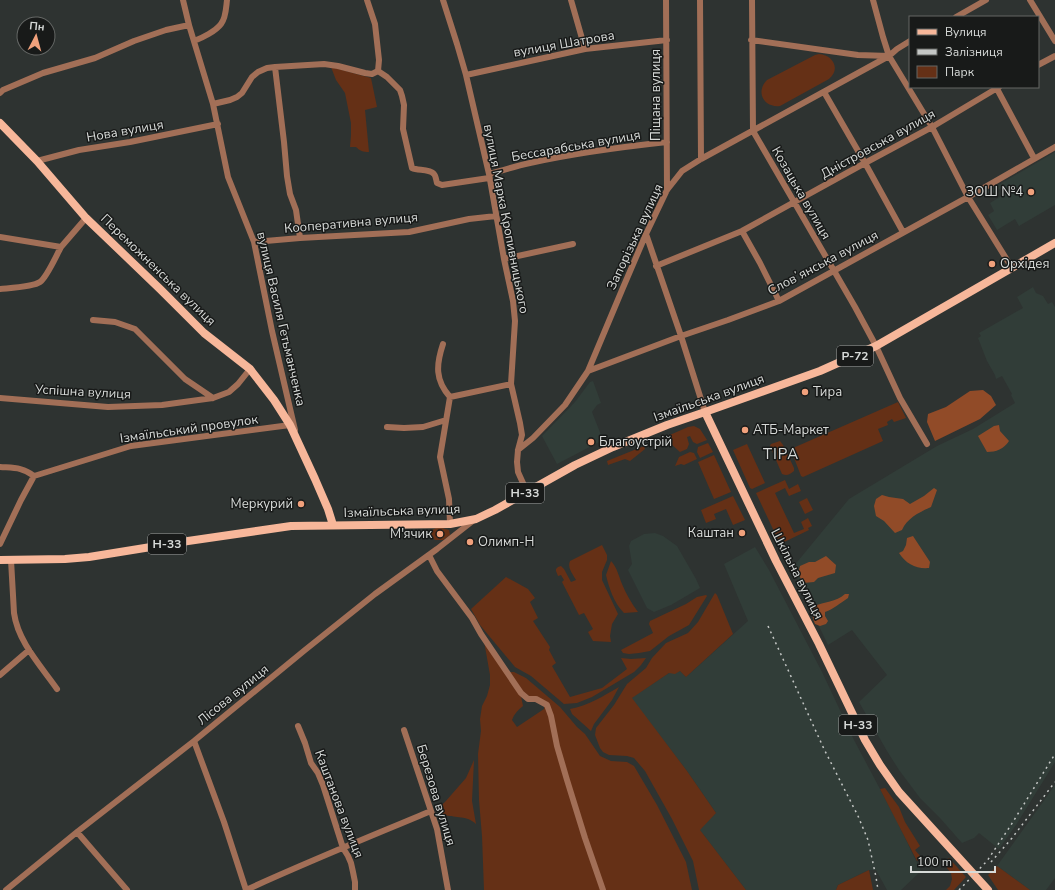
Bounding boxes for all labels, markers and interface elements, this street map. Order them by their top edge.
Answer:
north arrow [16,16,56,56]
legend [909,16,1039,88]
text: Пн [29,18,45,35]
text: Вулиця [945,24,987,40]
street label: вулиця Шатрова [512,26,616,62]
text: Залізниця [945,44,1003,60]
street label: Піщана вулиця [647,49,665,141]
text: Парк [945,64,975,80]
street label: Дністровська вулиця [817,105,939,183]
street label: Нова вулиця [85,115,165,147]
street label: вулиця Марка Кропивницького [479,123,533,315]
street label: Бессарабська вулиця [510,126,642,166]
street label: Козацька вулиця [767,143,835,243]
street label: Запорізька вулиця [603,181,667,293]
place label: ЗОШ №4 [966,183,1023,201]
marker: ЗОШ №4 [1026,187,1036,197]
street label: Кооперативна вулиця [283,208,419,238]
street label: Переможненська вулиця [96,210,220,330]
street label: Словʼянська вулиця [764,226,882,300]
street label: вулиця Василя Гетьманченка [252,230,310,408]
place label: Орхідея [1000,255,1049,273]
marker: Орхідея [987,259,997,269]
road number: Р-72 [837,346,873,366]
street label: Ізмаїльська вулиця [651,370,767,426]
street label: Успішна вулиця [34,380,131,404]
place label: Тира [813,383,842,401]
marker: Тира [800,387,810,397]
street label: Ізмаїльський провулок [119,410,259,448]
place label: АТБ-Маркет [753,421,829,439]
marker: АТБ-Маркет [740,425,750,435]
place label: Благоустрій [599,433,672,451]
marker: Благоустрій [586,437,596,447]
district label: ТІРА [763,444,799,464]
road number: Н-33 [506,483,544,503]
place label: Меркурий [231,495,293,513]
marker: Меркурий [296,499,306,509]
street label: Ізмаїльська вулиця [343,500,461,522]
place label: Каштан [688,524,734,542]
place label: М'ячик [390,525,432,543]
street label: Шкільна вулиця [766,526,828,622]
marker: Каштан [737,528,747,538]
marker: М'ячик [435,529,445,539]
place label: Олимп-Н [478,533,534,551]
road number: Н-33 [148,534,186,554]
marker: Олимп-Н [465,537,475,547]
street label: Лісова вулиця [193,661,273,729]
road number: Н-33 [839,715,877,735]
street label: Березова вулиця [412,742,460,848]
street label: Каштанова вулиця [310,747,368,861]
scale bar [911,848,995,874]
text: 100 m [917,854,952,870]

